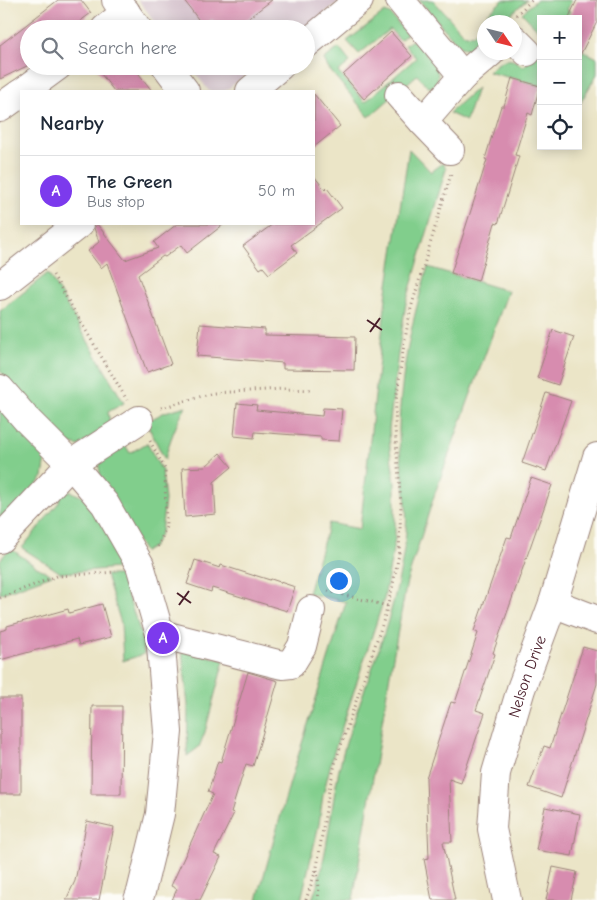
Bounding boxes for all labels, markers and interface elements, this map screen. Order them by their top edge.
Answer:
north arrow [477,15,522,60]
map controls [537,15,582,150]
button: + [537,15,582,60]
search box [20,20,315,75]
icon: search [38,34,66,62]
text: Search here [78,37,177,59]
button: − [537,60,582,105]
button: locate [537,105,582,150]
text: Nearby [40,111,104,135]
text: The Green [87,171,173,193]
text: A [52,182,60,200]
text: 50 m [258,182,295,200]
text: Bus stop [87,193,145,211]
your location [326,568,352,594]
pin: A [147,619,179,657]
street label: Nelson Drive [505,633,550,720]

